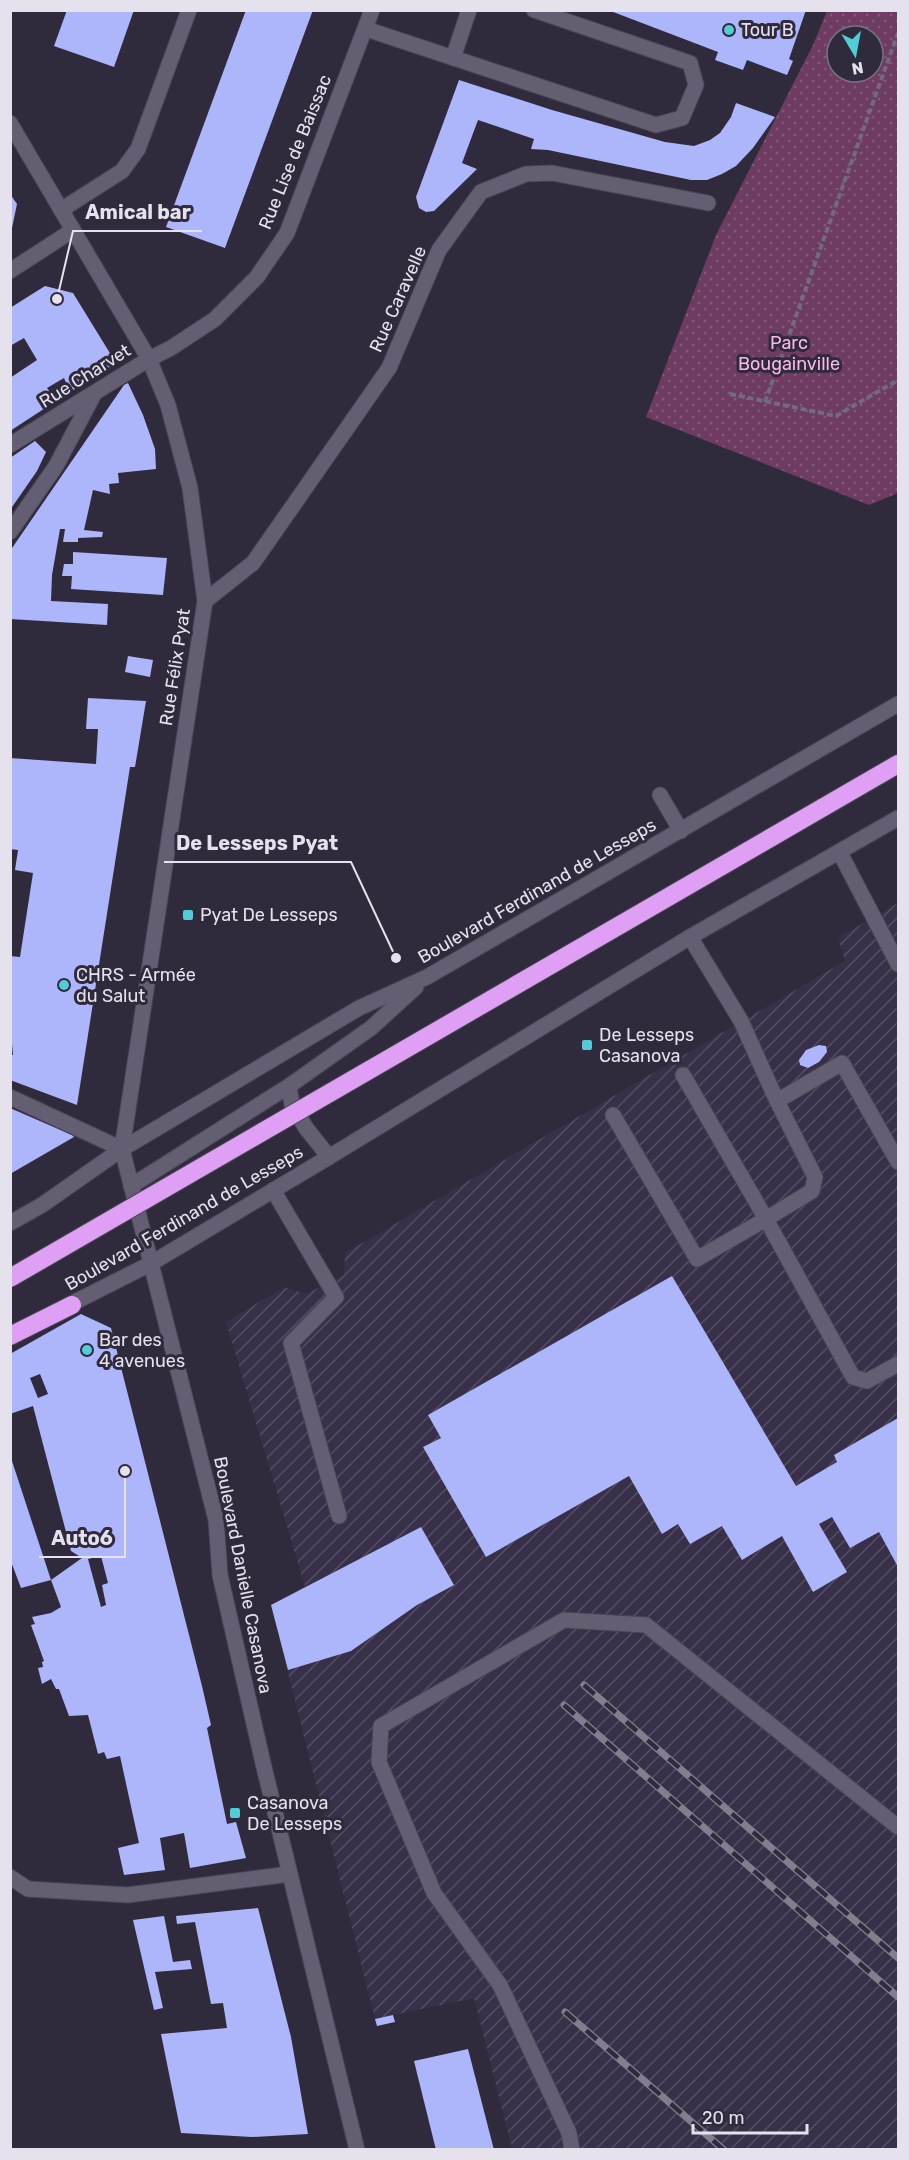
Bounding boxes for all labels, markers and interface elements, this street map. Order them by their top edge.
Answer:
place label: Tour B [741,19,794,41]
marker: Tour B [722,23,736,37]
north arrow [825,24,885,84]
text: N [850,58,865,79]
street label: Rue Lise de Baissac [254,71,336,233]
callout: Amical bar [73,193,202,231]
text: Amical bar [85,200,191,224]
street label: Rue Caravelle [365,242,431,356]
park label: Parc Bougainville [738,332,840,375]
street label: Rue Charvet [35,339,135,413]
street label: Rue Félix Pyat [155,607,195,727]
street label: Boulevard Ferdinand de Lesseps [414,814,660,968]
callout: De Lesseps Pyat [164,824,351,862]
text: De Lesseps Pyat [176,831,338,855]
place label: Pyat De Lesseps [200,904,338,926]
marker: Pyat De Lesseps [181,908,195,922]
place label: CHRS - Armée du Salut [76,964,196,1007]
marker: CHRS - Armée du Salut [57,978,71,992]
place label: De Lesseps Casanova [599,1024,694,1067]
marker: De Lesseps Casanova [580,1038,594,1052]
street label: Boulevard Ferdinand de Lesseps [61,1141,307,1295]
place label: Bar des 4 avenues [99,1329,185,1372]
marker: Bar des 4 avenues [80,1343,94,1357]
street label: Boulevard Danielle Casanova [209,1455,277,1695]
callout: Auto6 [39,1519,125,1557]
text: Auto6 [51,1526,113,1550]
place label: Casanova De Lesseps [247,1792,342,1835]
marker: Casanova De Lesseps [228,1806,242,1820]
scale bar [693,2097,807,2135]
text: 20 m [702,2107,744,2129]

